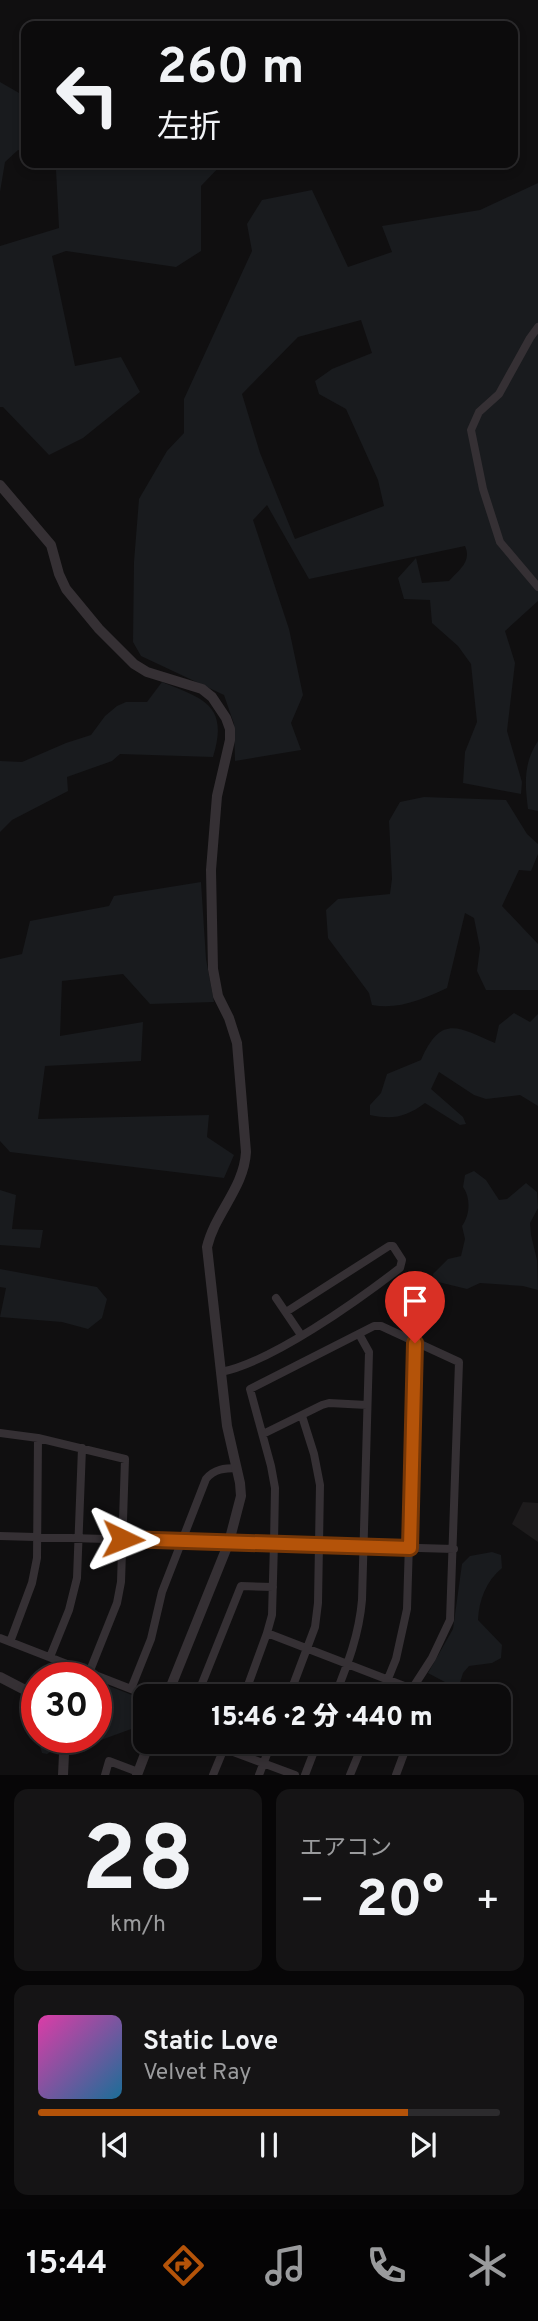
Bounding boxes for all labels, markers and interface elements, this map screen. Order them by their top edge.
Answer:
text: 260 m [157,39,304,101]
icon: left [42,49,133,140]
text: 左折 [157,109,221,149]
pin [385,1271,445,1343]
icon: arrive [396,1282,434,1320]
position arrow [86,1502,160,1576]
speed limit sign: 30 [21,1662,112,1753]
text: 15:46 · 2 分 · 440 m [211,1702,433,1735]
text: 28 [82,1808,194,1923]
text: エアコン [300,1835,392,1864]
text: 20° [356,1869,444,1935]
text: − [300,1878,325,1927]
text: + [475,1878,500,1927]
text: km/h [110,1911,166,1940]
text: Static Love [143,2026,278,2059]
text: Velvet Ray [143,2059,251,2088]
icon: previous [96,2126,134,2164]
icon: pause [250,2126,288,2164]
icon: next [404,2126,442,2164]
icon: directions [159,2241,208,2290]
icon: music [261,2241,310,2290]
icon: phone [362,2241,411,2290]
icon: climate [463,2241,512,2290]
text: 15:44 [26,2245,107,2285]

